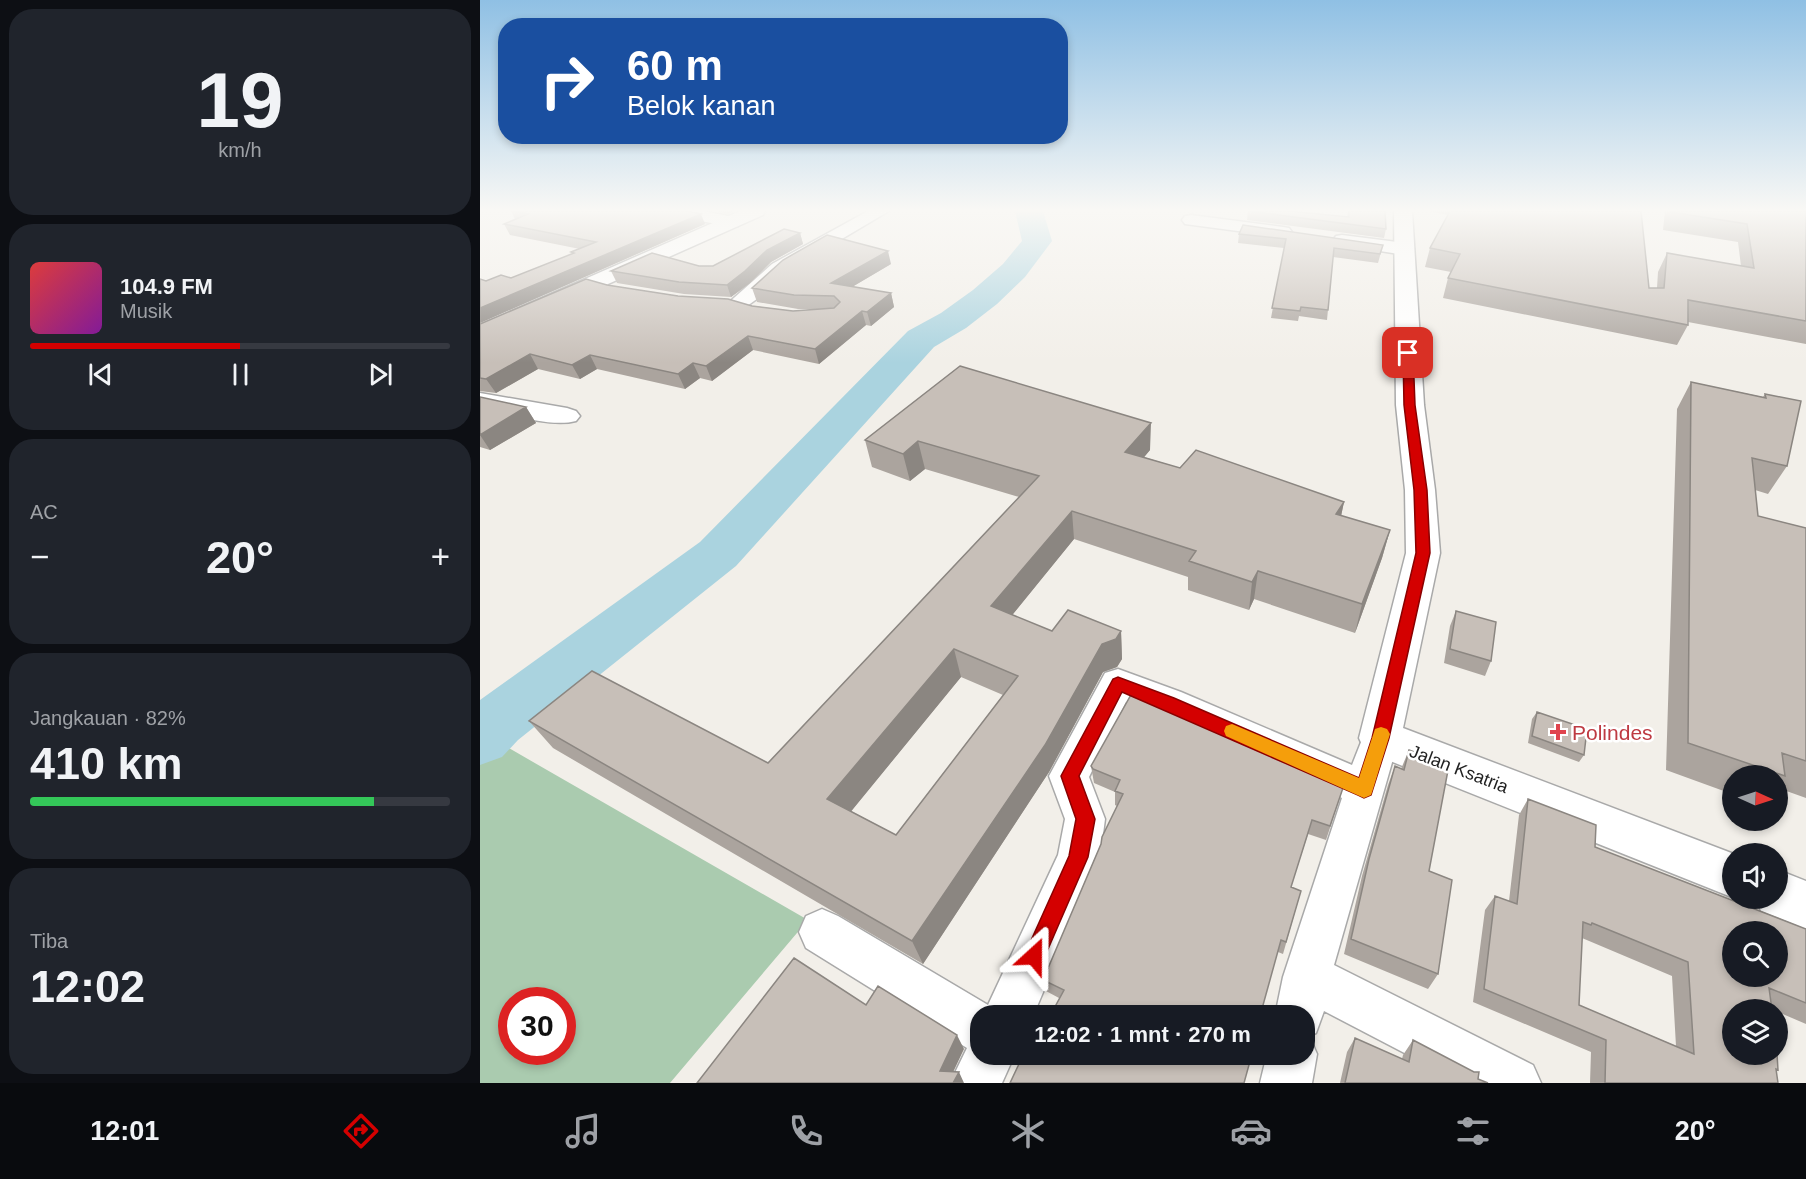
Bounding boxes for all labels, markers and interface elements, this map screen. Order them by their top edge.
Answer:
icon: right [528,42,606,120]
text: 60 m [627,42,723,89]
text: 19 [197,56,283,144]
text: Belok kanan [627,91,776,121]
text: km/h [218,139,262,161]
text: 104.9 FM [120,274,213,299]
text: Musik [120,300,172,322]
pin [1382,327,1433,378]
icon: arrive [1391,336,1424,369]
icon: previous [84,358,117,391]
icon: pause [224,358,257,391]
icon: next [364,358,397,391]
text: AC [30,501,58,523]
text: 20° [206,532,274,583]
text: − [30,538,49,575]
text: + [431,538,450,575]
text: Jangkauan · 82% [30,707,186,729]
place label: Polindes [1572,721,1653,744]
marker: Polindes [1549,723,1567,741]
text: 410 km [30,738,183,789]
street label: Jalan Ksatria [1407,741,1512,797]
north arrow [1722,765,1788,831]
map controls [1722,765,1788,1065]
button: sound [1722,843,1788,909]
button: search [1722,921,1788,987]
position arrow [1002,924,1066,988]
text: Tiba [30,930,68,952]
text: 12:02 [30,961,145,1012]
speed limit sign: 30 [498,987,576,1065]
button: layers [1722,999,1788,1065]
text: 12:02 · 1 mnt · 270 m [1034,1022,1251,1047]
icon: directions [340,1110,382,1152]
icon: music [562,1110,604,1152]
icon: phone [785,1110,827,1152]
icon: climate [1007,1110,1049,1152]
icon: car [1230,1110,1272,1152]
icon: filters [1452,1110,1494,1152]
text: 12:01 [90,1116,159,1146]
text: 20° [1675,1116,1716,1146]

